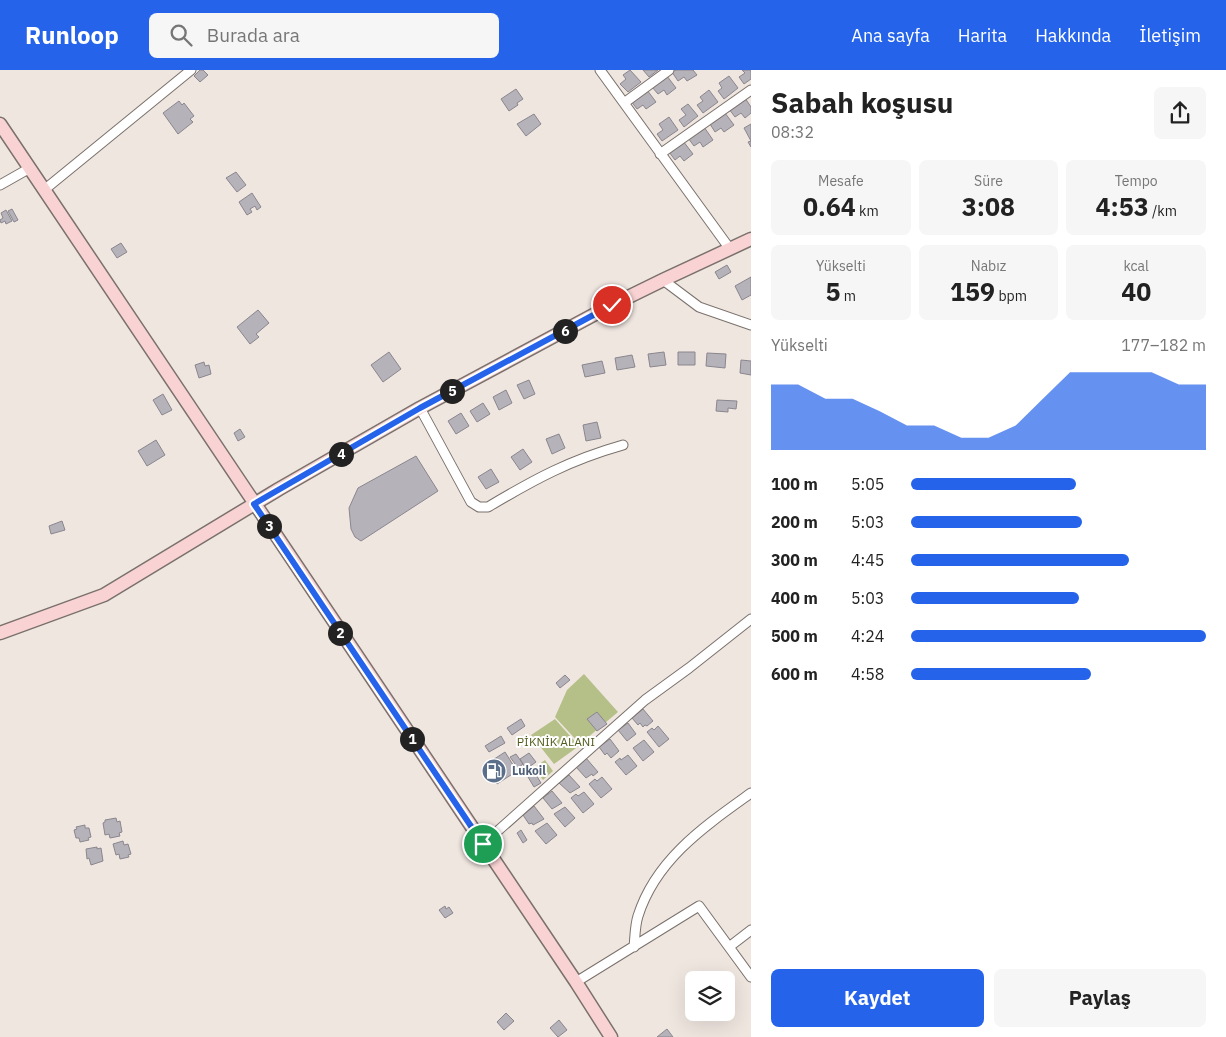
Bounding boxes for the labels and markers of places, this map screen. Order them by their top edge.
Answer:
pin [591,284,633,326]
pin: 6 [552,318,578,344]
pin: 5 [440,378,464,404]
pin: 4 [328,442,354,466]
pin: 3 [256,514,282,538]
pin: 2 [328,620,352,646]
pin: 1 [400,726,424,752]
fuel station icon: Lukoil [481,758,507,784]
place label: Lukoil [512,763,546,778]
pin [462,823,504,865]

